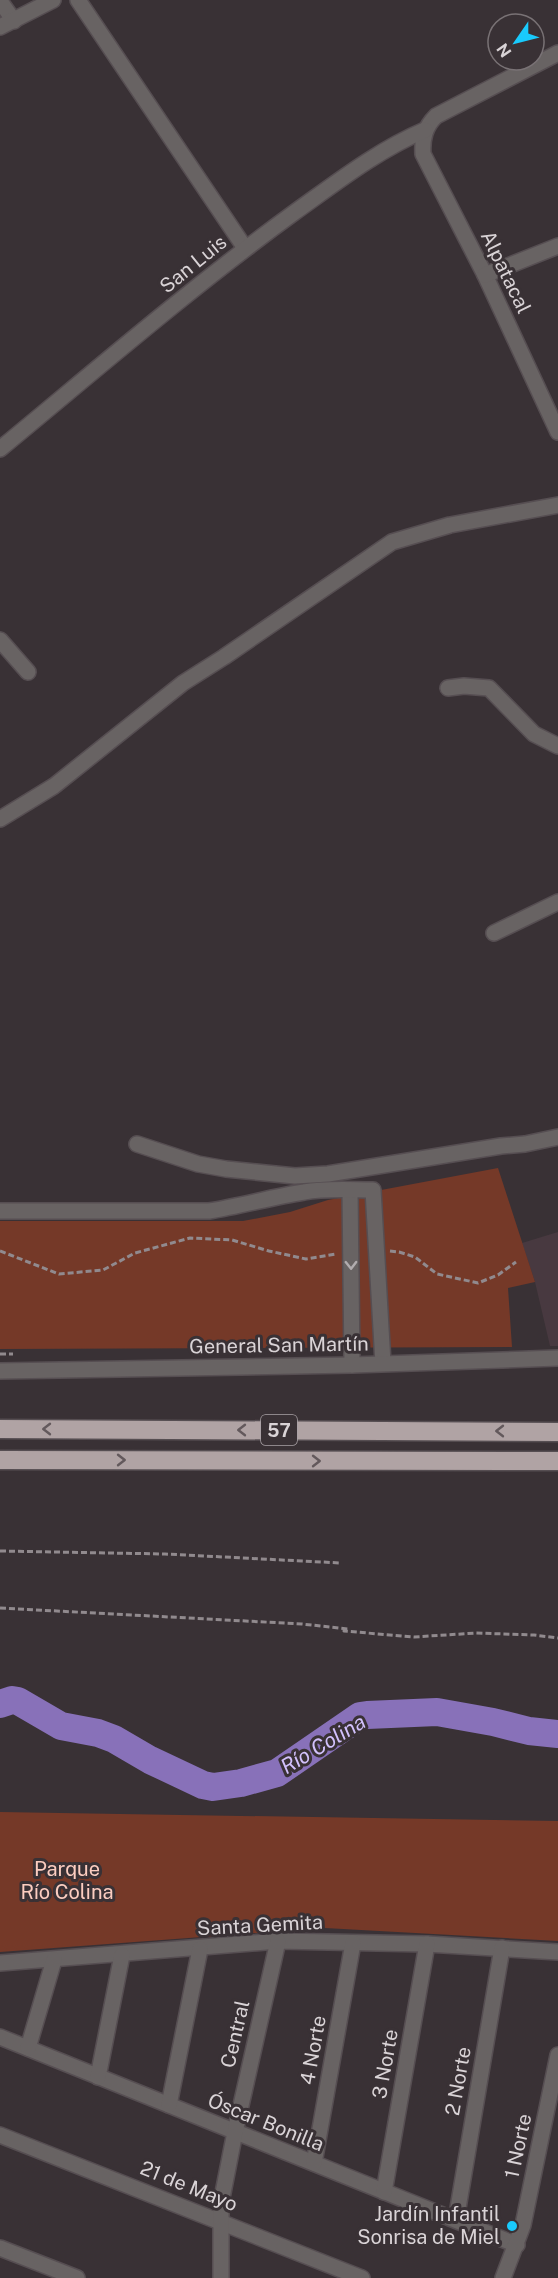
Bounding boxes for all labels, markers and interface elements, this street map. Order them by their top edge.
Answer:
north arrow [486,12,546,72]
text: N [493,40,515,61]
street label: Alpatacal [476,227,536,317]
street label: San Luis [155,230,231,298]
one-way arrow [345,1261,357,1270]
street label: General San Martín [189,1331,369,1359]
road number: 57 [261,1415,297,1445]
one-way arrow [42,1423,51,1435]
one-way arrow [237,1424,246,1436]
one-way arrow [495,1425,504,1437]
one-way arrow [117,1454,126,1466]
one-way arrow [312,1455,321,1467]
water label: Río Colina [276,1709,370,1779]
park label: Parque Río Colina [21,1857,113,1904]
street label: Santa Gemita [196,1910,324,1940]
street label: Central [216,1998,254,2070]
street label: 4 Norte [295,2013,331,2087]
street label: 3 Norte [367,2027,403,2101]
street label: 2 Norte [440,2045,476,2117]
street label: Óscar Bonilla [204,2087,328,2156]
street label: 1 Norte [499,2111,537,2181]
street label: 21 de Mayo [137,2156,241,2216]
place label: Jardín Infantil Sonrisa de Miel [357,2202,500,2249]
marker: Jardín Infantil Sonrisa de Miel [505,2219,519,2233]

